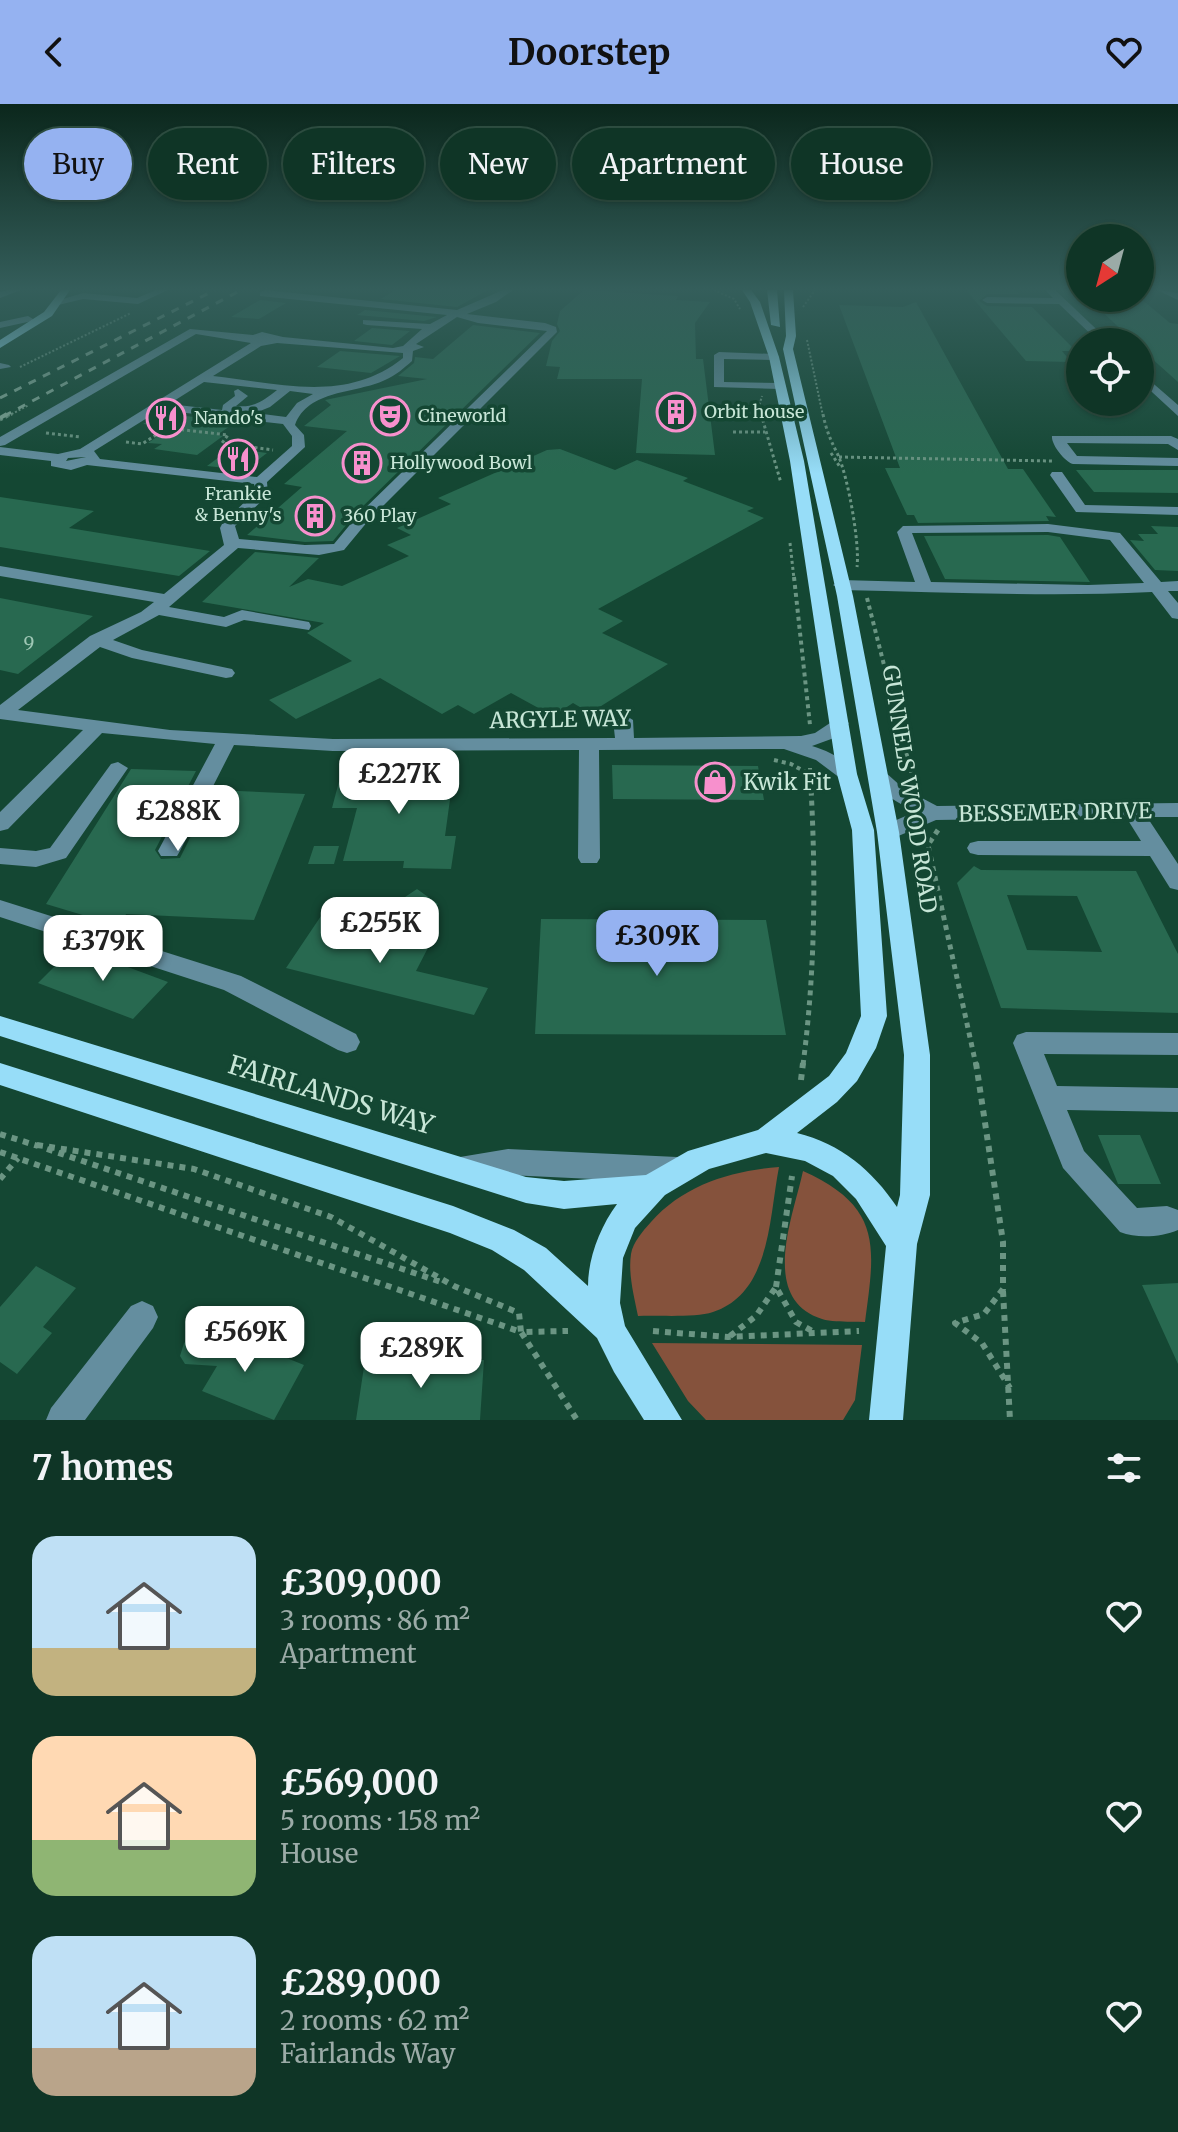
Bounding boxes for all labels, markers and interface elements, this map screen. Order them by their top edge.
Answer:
icon: back [32,30,76,74]
text: Doorstep [508,30,670,75]
icon: heart [1102,30,1146,74]
chip: Buy [24,128,132,200]
chip: Rent [148,128,267,200]
chip: Filters [283,128,424,200]
chip: New [440,128,556,200]
chip: Apartment [572,128,775,200]
chip: House [791,128,931,200]
north arrow [1066,224,1154,312]
map controls [1066,224,1154,416]
button: locate [1066,328,1154,416]
building icon: Orbit house [655,391,697,433]
theatre icon: Cineworld [369,395,411,437]
restaurant icon: Nando's [145,397,187,439]
place label: Orbit house [704,400,804,423]
place label: Cineworld [418,404,507,427]
place label: Nando's [194,406,263,429]
restaurant icon: Frankie & Benny's [217,438,259,480]
building icon: Hollywood Bowl [341,442,383,484]
place label: Hollywood Bowl [390,451,533,474]
place label: Frankie & Benny's [195,482,282,526]
building icon: 360 Play [294,495,336,537]
place label: 360 Play [343,504,417,527]
house number: 9 [24,631,34,654]
street label: GUNNELS WOOD ROAD [877,663,943,915]
street label: ARGYLE WAY [488,704,632,734]
pin: £227K [343,748,455,816]
text: £227K [357,757,441,790]
shop icon: Kwik Fit [694,761,736,803]
place label: Kwik Fit [743,768,831,796]
pin: £288K [122,785,234,853]
text: £288K [135,794,221,827]
street label: BESSEMER DRIVE [958,796,1152,828]
pin: £255K [324,897,436,965]
text: £255K [339,906,421,939]
pin: £309K [601,910,713,978]
pin: £379K [47,915,159,983]
text: £309K [614,919,700,952]
text: £379K [62,924,144,957]
street label: FAIRLANDS WAY [224,1048,439,1142]
pin: £569K [189,1306,301,1374]
text: £569K [203,1315,287,1348]
pin: £289K [365,1322,477,1390]
text: £289K [379,1331,463,1364]
icon: filters [1102,1446,1146,1490]
text: 7 homes [32,1447,174,1489]
text: £309,000 [280,1562,442,1604]
icon: home [96,1568,192,1664]
icon: heart [1102,1594,1146,1638]
text: 3 rooms · 86 m² [280,1604,470,1637]
text: Apartment [280,1637,417,1670]
text: £569,000 [280,1762,439,1804]
icon: home [96,1768,192,1864]
icon: heart [1102,1794,1146,1838]
text: 5 rooms · 158 m² [280,1804,480,1837]
text: House [280,1837,358,1870]
text: £289,000 [280,1962,441,2004]
icon: home [96,1968,192,2064]
icon: heart [1102,1994,1146,2038]
text: 2 rooms · 62 m² [280,2004,469,2037]
text: Fairlands Way [280,2037,456,2070]

